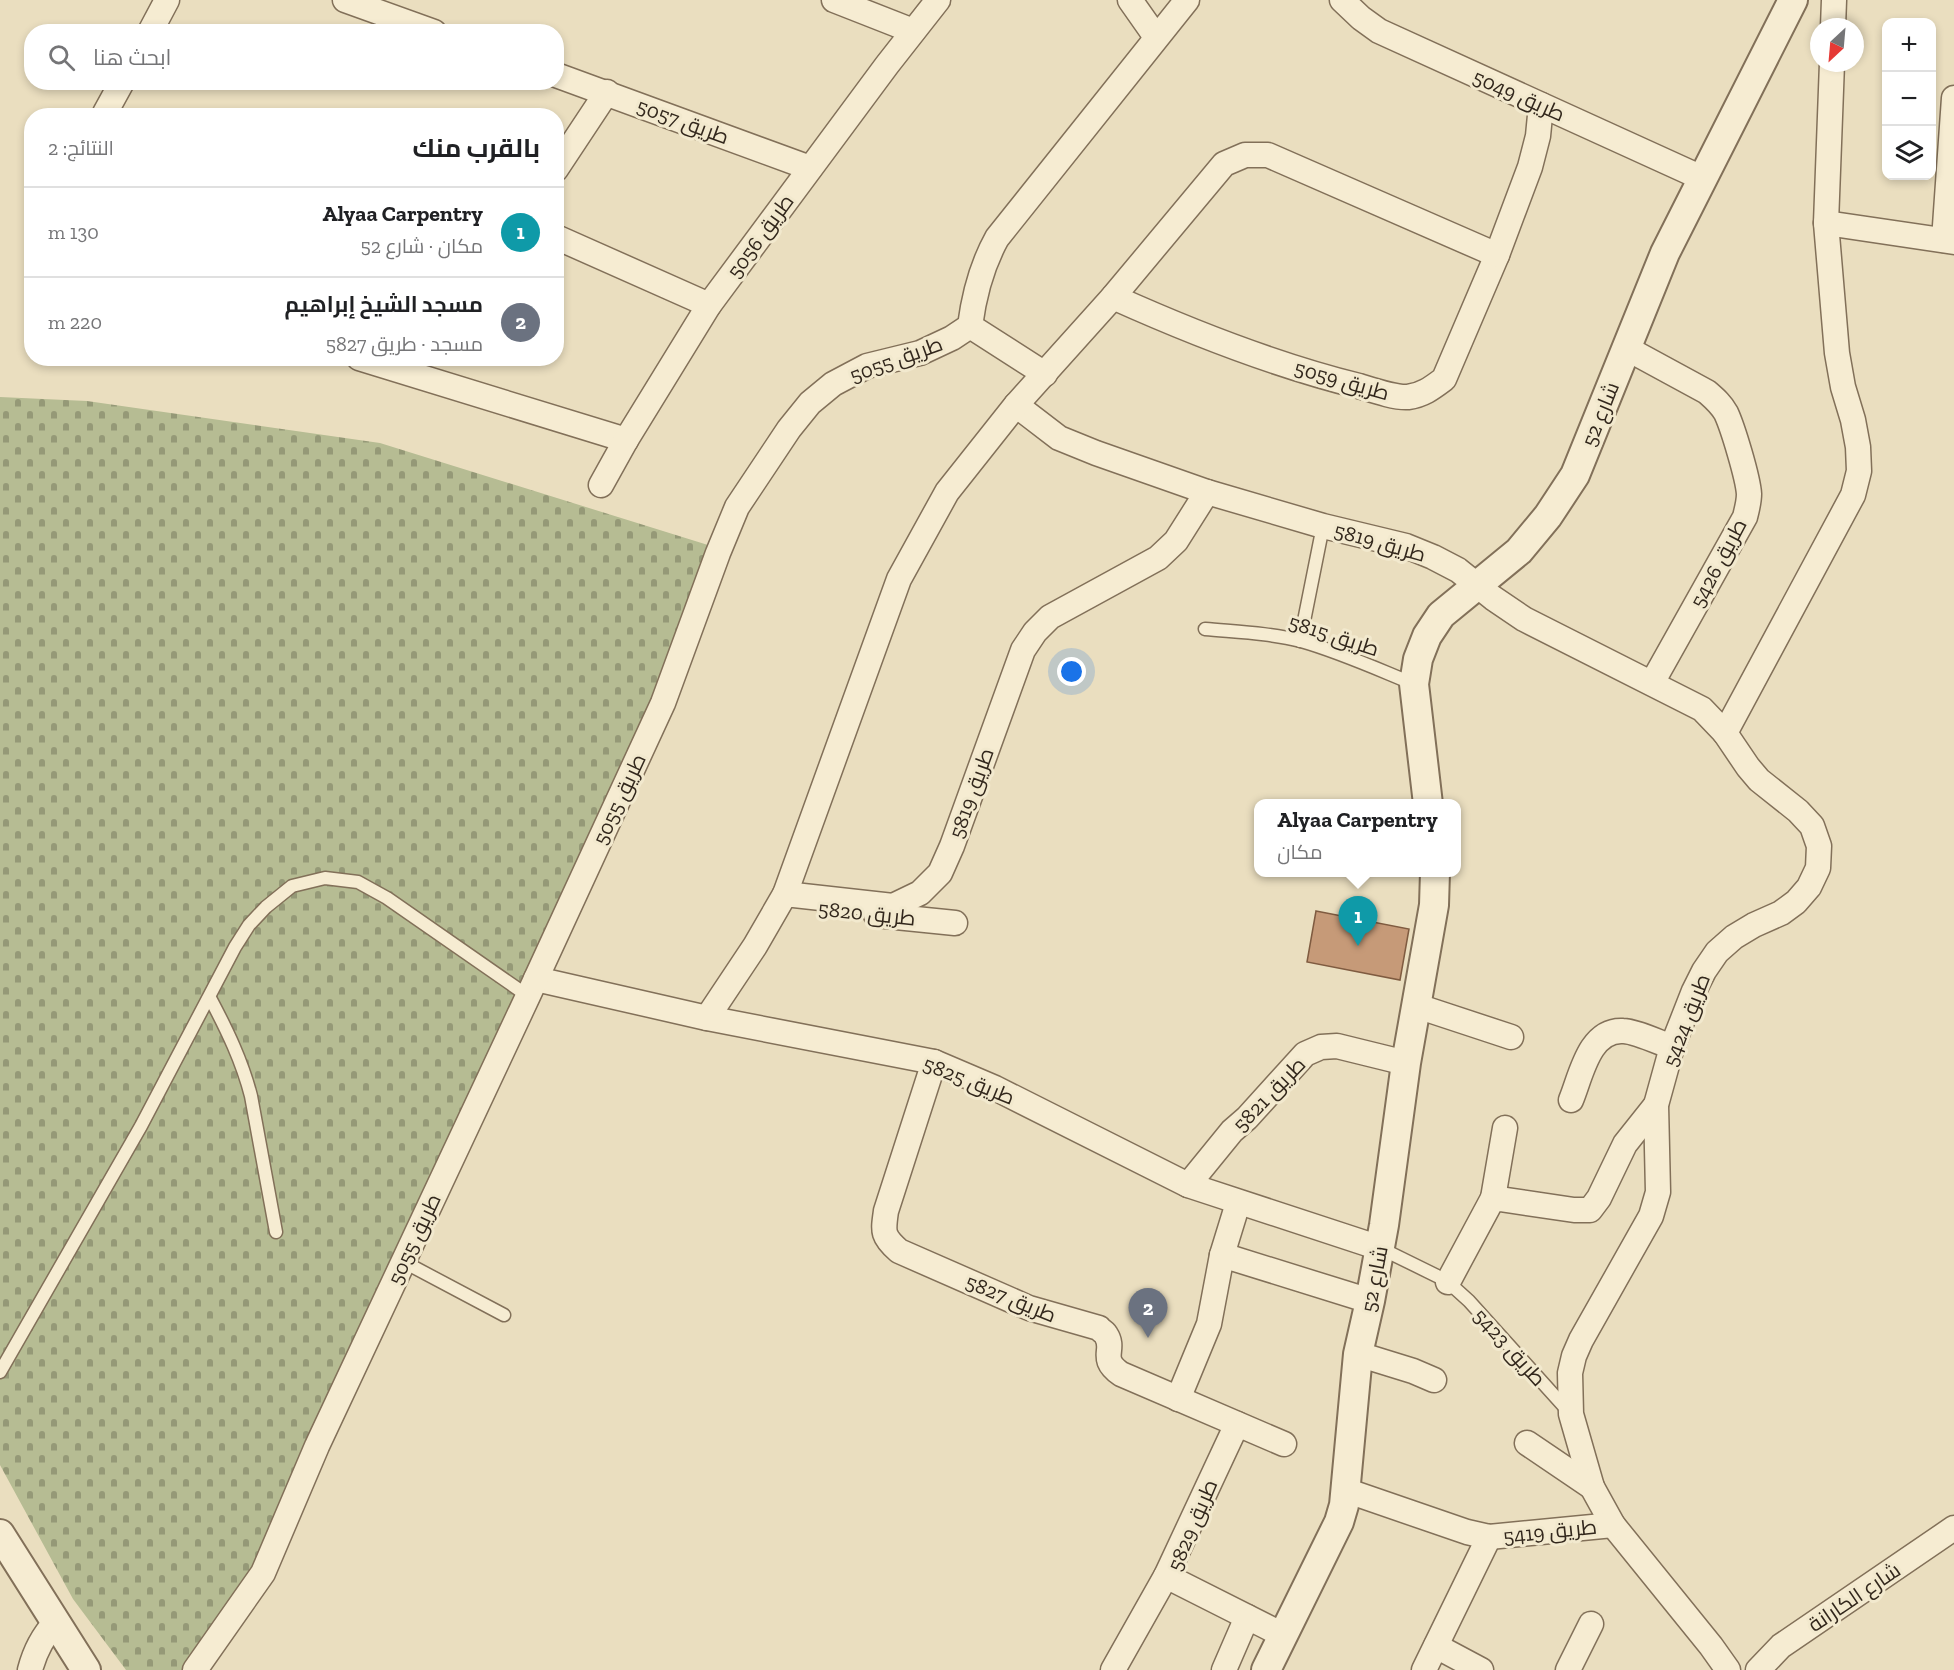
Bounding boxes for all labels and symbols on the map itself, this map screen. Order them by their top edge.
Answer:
north arrow [1810,18,1864,72]
street label: طريق 5049 [1469,64,1569,127]
street label: طريق 5057 [633,93,733,150]
street label: طريق 5056 [721,189,800,283]
street label: طريق 5055 [846,331,946,388]
street label: طريق 5059 [1291,355,1392,406]
street label: شارع 52 [1576,378,1626,451]
street label: طريق 5426 [1684,514,1753,612]
street label: طريق 5819 [1331,517,1429,568]
street label: طريق 5815 [1285,609,1382,662]
your location [1057,657,1086,686]
street label: طريق 5819 [943,745,1000,842]
street label: طريق 5055 [587,750,652,849]
street label: طريق 5820 [817,895,917,932]
pin: 1 [1338,896,1378,946]
street label: طريق 5424 [1657,970,1716,1070]
street label: طريق 5825 [919,1050,1018,1111]
street label: طريق 5821 [1227,1052,1311,1137]
street label: طريق 5055 [382,1190,447,1289]
street label: شارع 52 [1355,1244,1395,1315]
street label: طريق 5827 [962,1269,1060,1328]
pin: 2 [1128,1288,1168,1338]
street label: طريق 5423 [1468,1303,1551,1392]
street label: طريق 5829 [1162,1476,1223,1575]
street label: طريق 5419 [1502,1514,1598,1549]
street label: شارع الكارانة [1803,1557,1906,1639]

